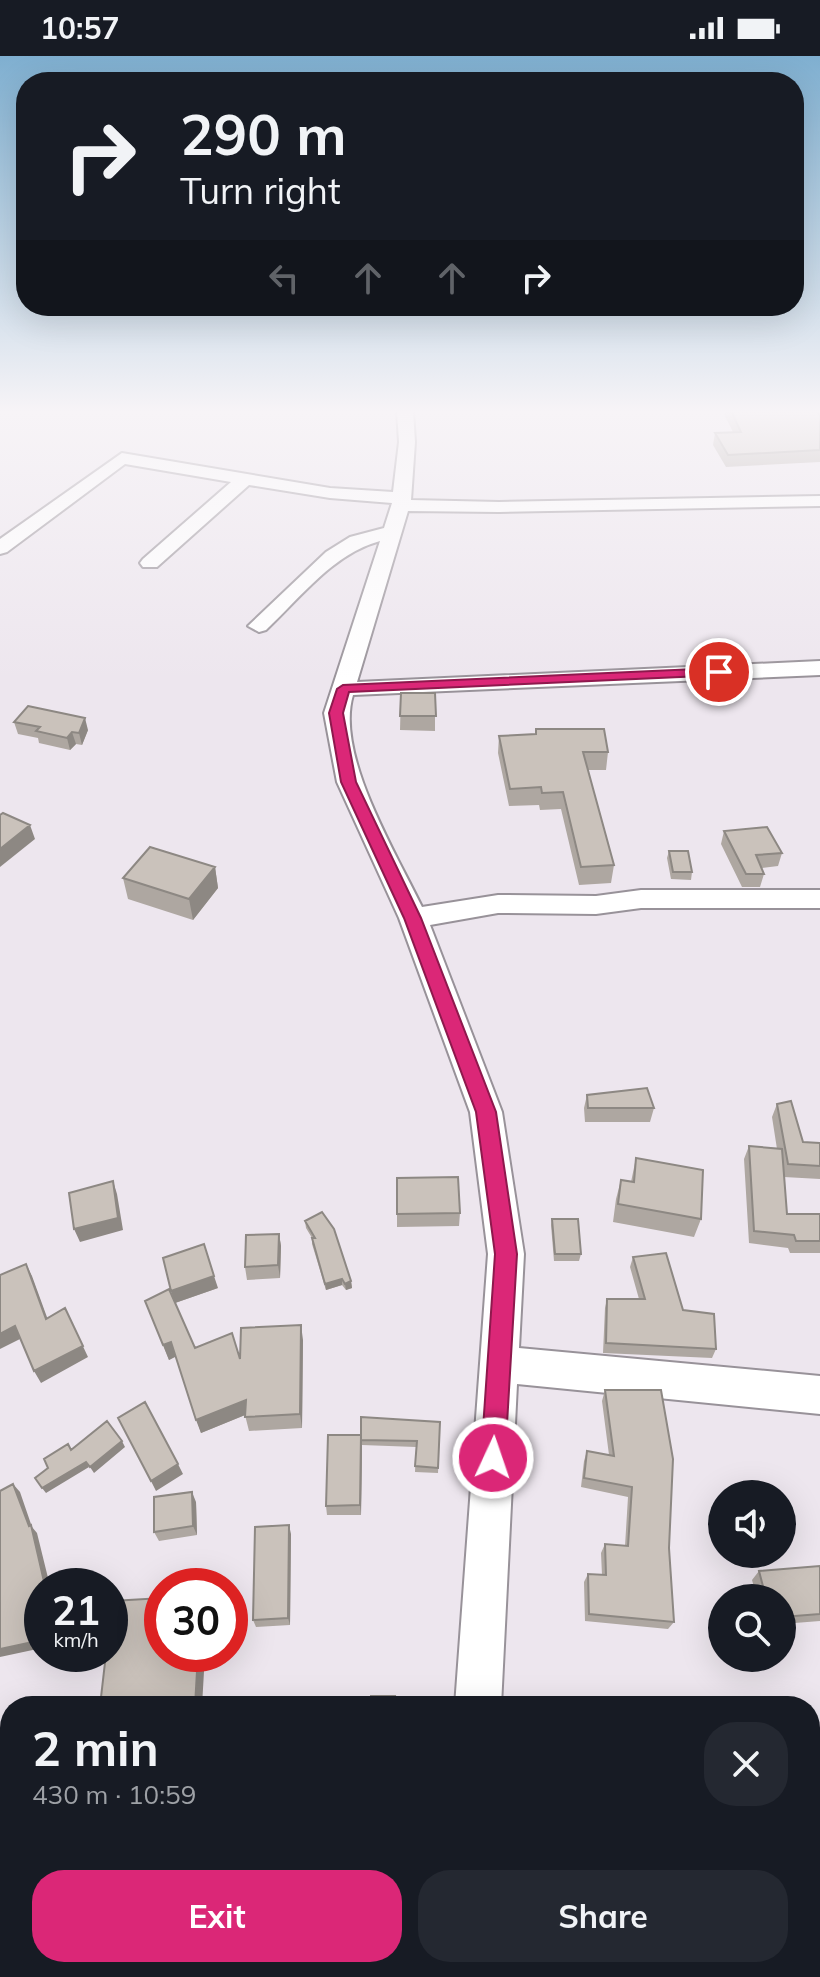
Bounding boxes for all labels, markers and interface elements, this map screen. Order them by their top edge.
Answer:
text: 10:57 [40,9,119,47]
text: 290 m [180,99,347,169]
icon: right [48,104,152,208]
text: Turn right [180,168,341,213]
icon: left [262,256,306,300]
icon: ahead [346,256,390,300]
icon: ahead [430,256,474,300]
icon: right [514,256,558,300]
pin [685,638,753,706]
icon: arrive [697,650,741,694]
position arrow [451,1416,535,1500]
map controls [708,1480,796,1672]
button: sound [708,1480,796,1568]
speed limit sign: 30 [144,1568,248,1672]
button: search [708,1584,796,1672]
text: 21 [52,1585,100,1635]
text: km/h [53,1627,99,1652]
text: 2 min [32,1718,159,1778]
button: close [704,1722,788,1806]
text: 430 m · 10:59 [32,1778,196,1811]
button: Exit [32,1870,402,1962]
button: Share [418,1870,788,1962]

